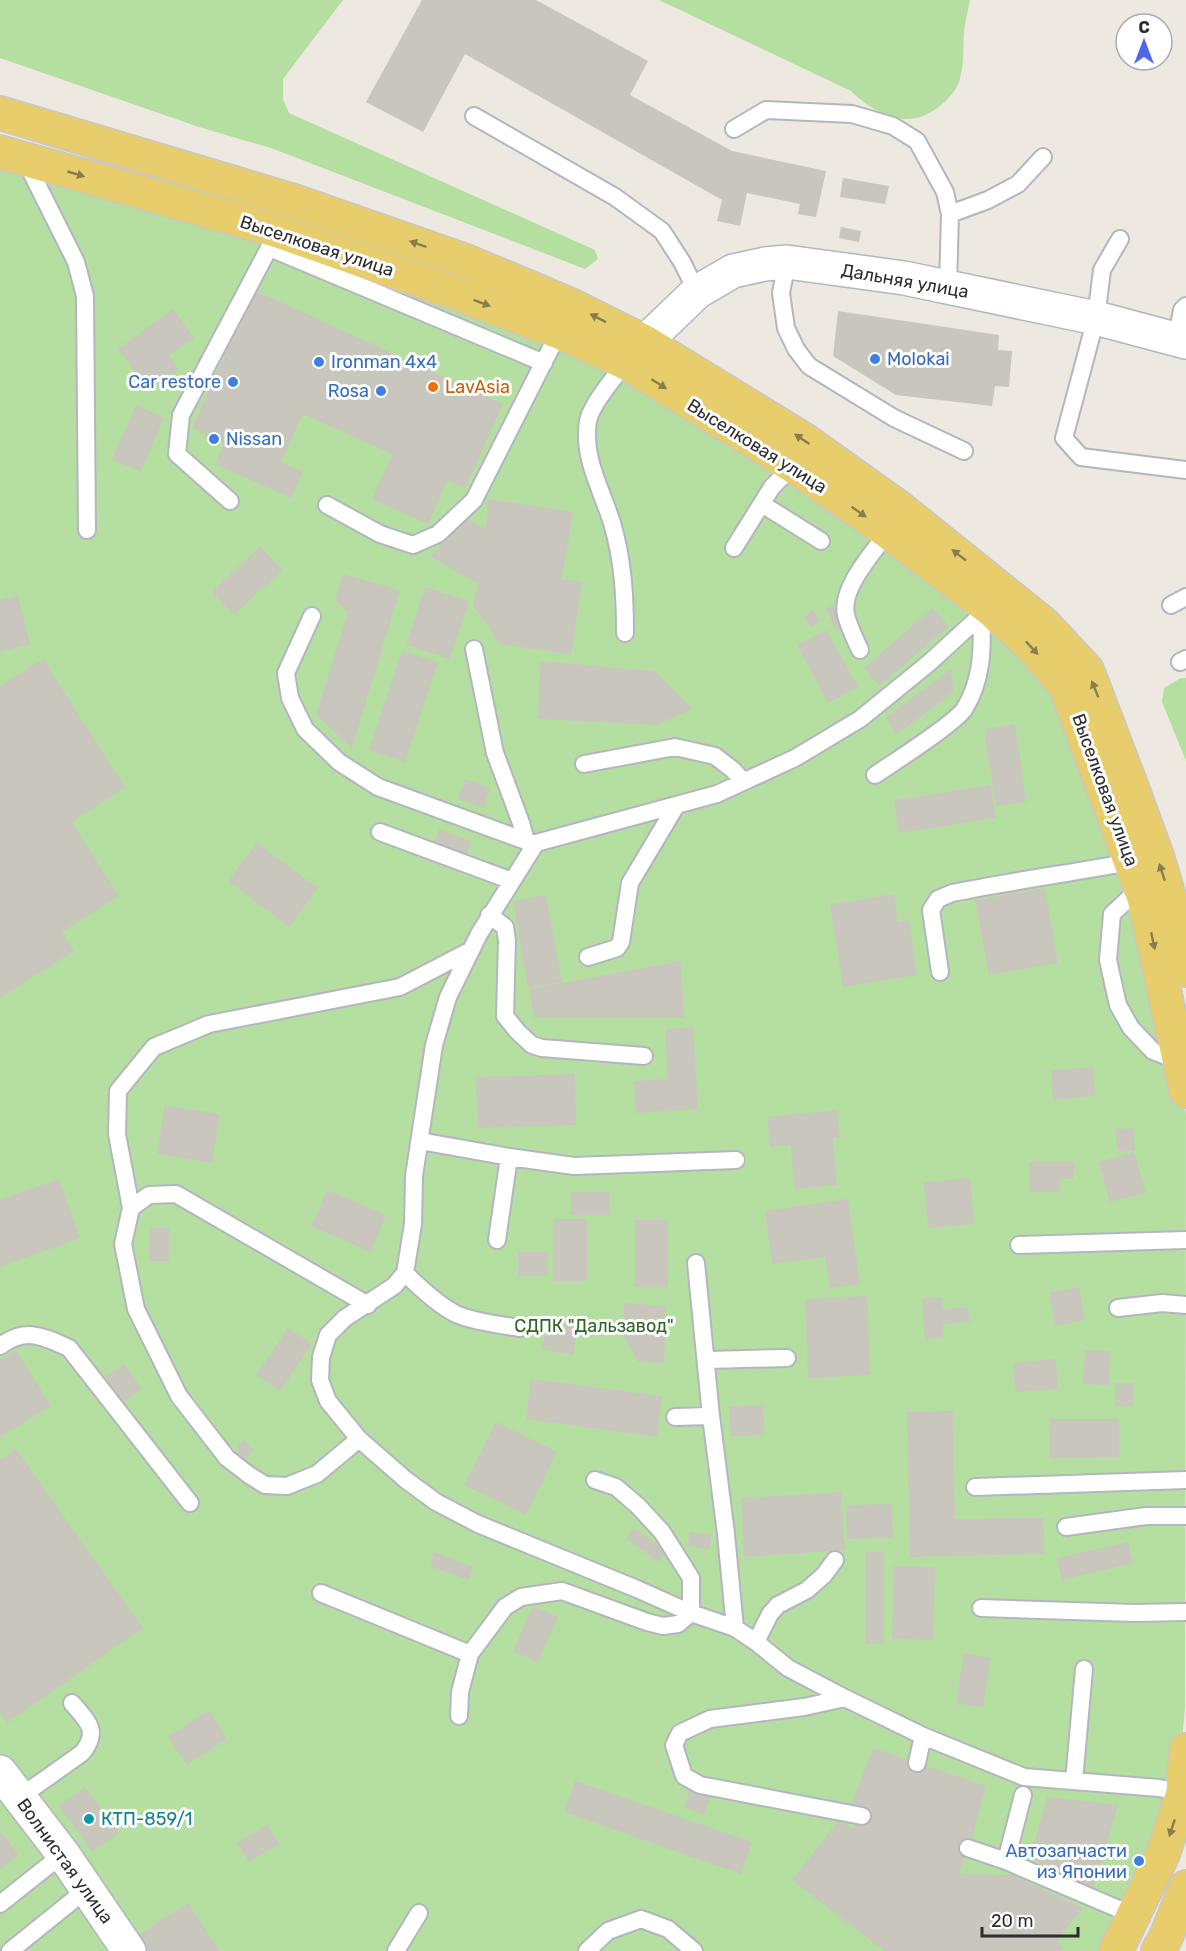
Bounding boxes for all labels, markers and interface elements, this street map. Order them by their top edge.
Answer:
north arrow [1114,12,1174,72]
text: С [1138,18,1150,37]
one-way arrow [67,169,86,179]
street label: Выселковая улица [237,211,397,281]
one-way arrow [409,239,427,248]
street label: Дальняя улица [840,259,970,303]
one-way arrow [473,299,491,308]
one-way arrow [590,314,607,323]
place label: Molokai [887,348,950,370]
place label: Ironman 4x4 [331,351,437,373]
marker: Molokai [868,352,882,366]
marker: Ironman 4x4 [312,355,326,369]
place label: Car restore [128,371,221,393]
marker: Car restore [226,375,240,389]
place label: LavAsia [445,376,510,398]
one-way arrow [651,378,667,389]
place label: Rosa [328,380,369,402]
marker: LavAsia [426,380,440,394]
marker: Rosa [374,384,388,398]
street label: Выселковая улица [683,394,831,498]
place label: Nissan [226,428,282,450]
marker: Nissan [207,432,221,446]
one-way arrow [794,434,810,445]
one-way arrow [850,506,866,518]
one-way arrow [951,550,966,562]
one-way arrow [1024,641,1038,655]
one-way arrow [1090,680,1099,698]
street label: Выселковая улица [1067,711,1143,869]
one-way arrow [1156,863,1166,881]
one-way arrow [1149,932,1159,950]
park label: СДПК "Дальзавод" [514,1315,674,1337]
street label: Волнистая улица [12,1794,118,1928]
place label: КТП-859/1 [101,1808,193,1830]
marker: КТП-859/1 [82,1812,96,1826]
one-way arrow [1166,1819,1176,1837]
place label: Автозапчасти из Японии [1006,1840,1127,1883]
marker: Автозапчасти из Японии [1132,1854,1146,1868]
scale bar [982,1900,1078,1938]
text: 20 m [991,1910,1033,1932]

